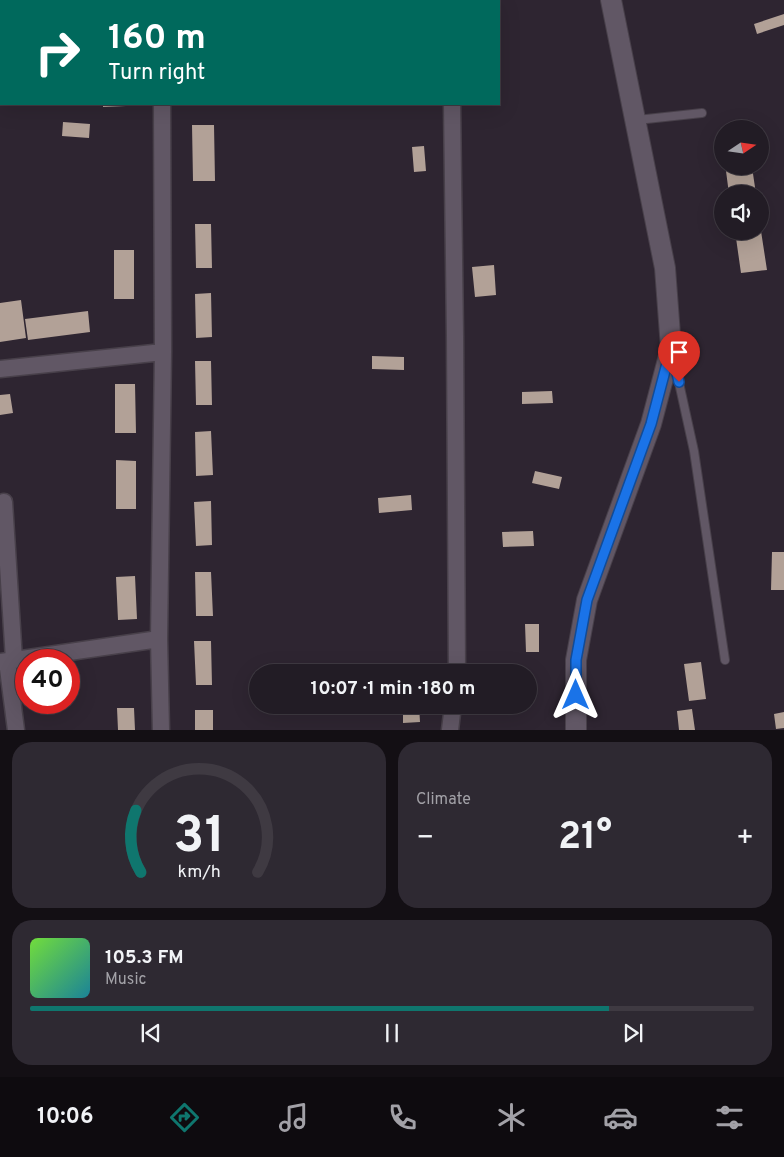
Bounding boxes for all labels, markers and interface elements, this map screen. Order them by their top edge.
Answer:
text: 160 m [108,17,206,61]
icon: right [25,20,90,85]
text: Turn right [108,60,205,87]
north arrow [714,120,769,175]
map controls [714,120,769,240]
button: sound [714,185,769,240]
pin [658,331,700,382]
icon: arrive [665,338,693,366]
speed limit sign: 40 [15,649,80,714]
position arrow [549,668,601,720]
text: 10:07 · 1 min · 180 m [311,677,475,701]
text: Climate [416,790,471,810]
text: 31 [173,805,225,871]
text: 21° [558,814,612,863]
text: − [416,821,434,857]
text: + [736,821,754,857]
text: km/h [177,861,221,884]
text: 105.3 FM [105,946,184,970]
text: Music [105,970,146,990]
icon: previous [137,1019,165,1047]
icon: pause [378,1019,406,1047]
icon: next [619,1019,647,1047]
icon: directions [167,1100,202,1135]
icon: music [276,1100,311,1135]
icon: phone [385,1100,420,1135]
icon: climate [494,1100,529,1135]
icon: car [603,1100,638,1135]
icon: filters [712,1100,747,1135]
text: 10:06 [37,1104,94,1131]

